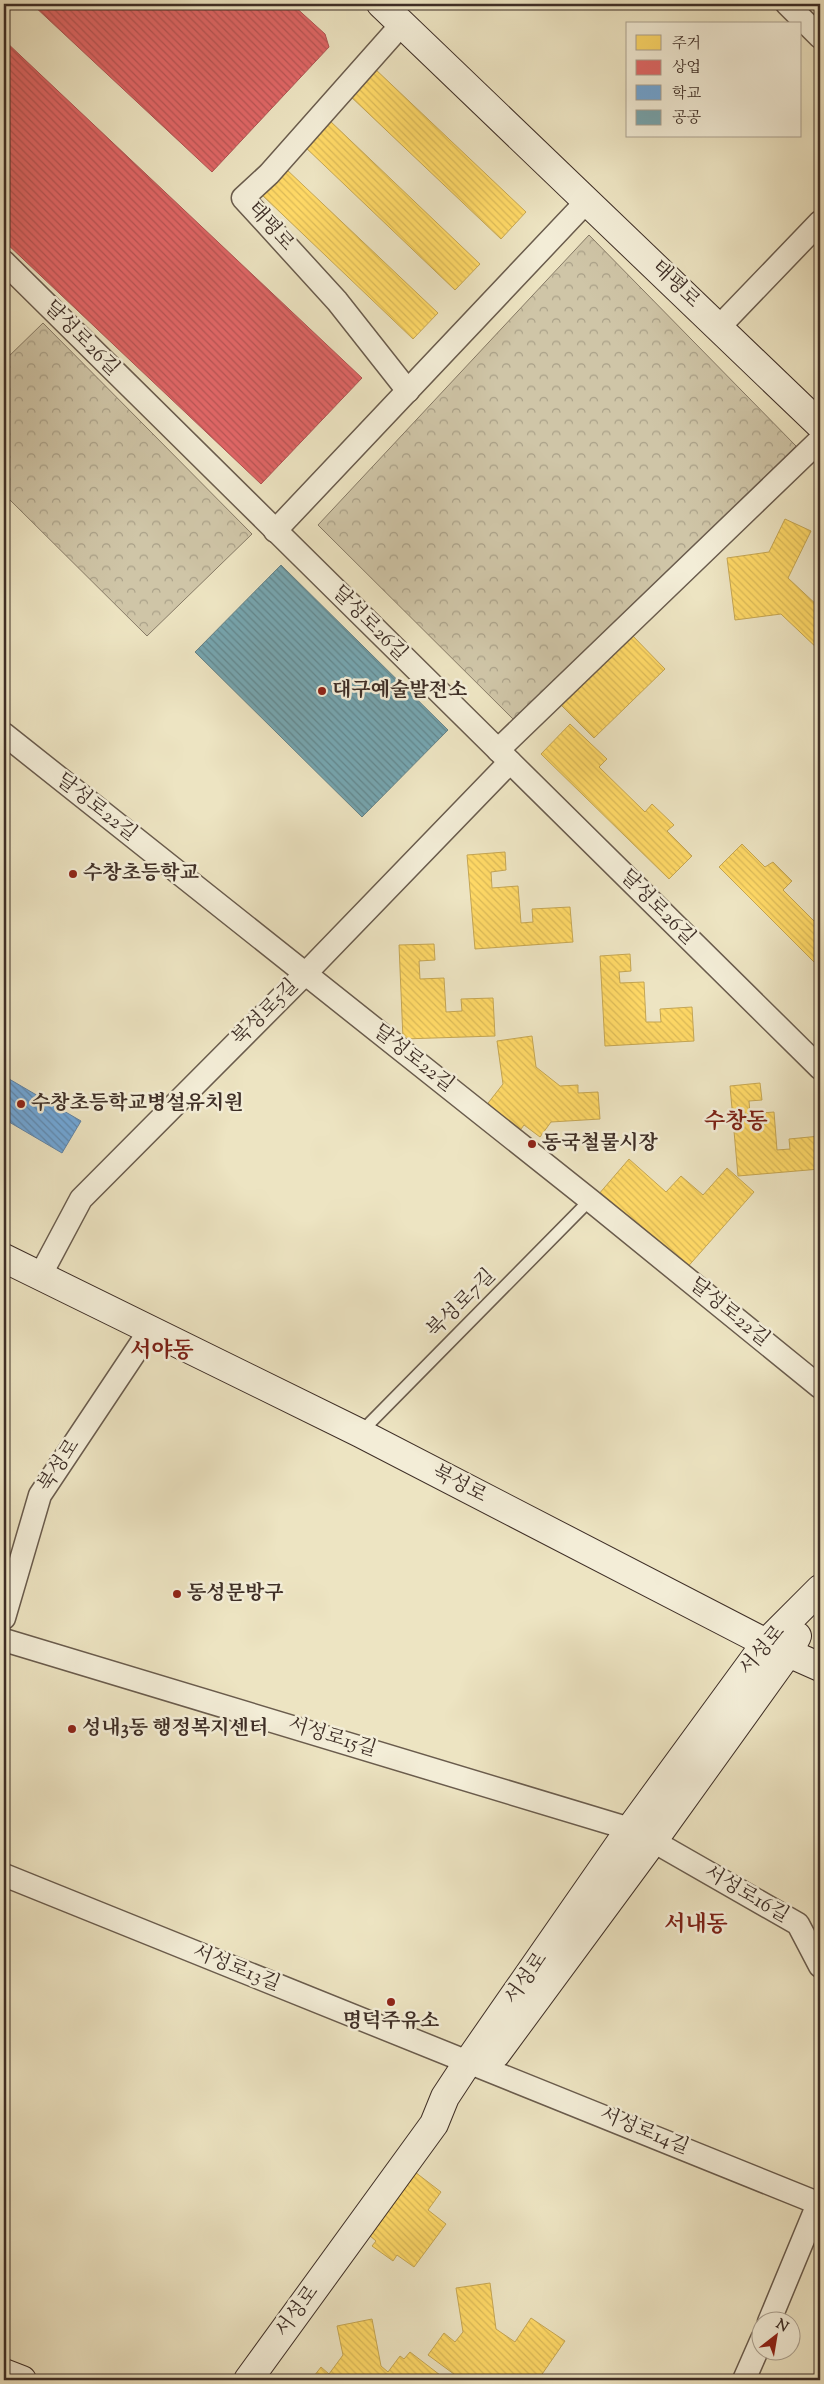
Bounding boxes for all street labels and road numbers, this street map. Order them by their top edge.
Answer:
street label: 태평로 [240,196,300,258]
street label: 태평로 [644,254,706,316]
street label: 달성로26길 [37,295,125,383]
street label: 달성로26길 [325,580,413,668]
street label: 달성로22길 [49,767,143,849]
street label: 달성로26길 [613,864,701,952]
street label: 북성로5길 [226,973,306,1053]
street label: 달성로22길 [366,1018,460,1100]
street label: 북성로7길 [421,1263,503,1345]
street label: 달성로22길 [683,1272,775,1354]
street label: 북성로 [32,1434,88,1498]
street label: 북성로 [427,1459,491,1511]
street label: 서성로 [733,1619,793,1683]
street label: 서성로15길 [284,1711,380,1765]
street label: 서성로16길 [698,1859,794,1931]
street label: 서성로13길 [188,1938,284,2000]
street label: 서성로 [498,1947,556,2011]
street label: 서성로14길 [595,2101,693,2163]
street label: 서성로 [269,2280,327,2344]

